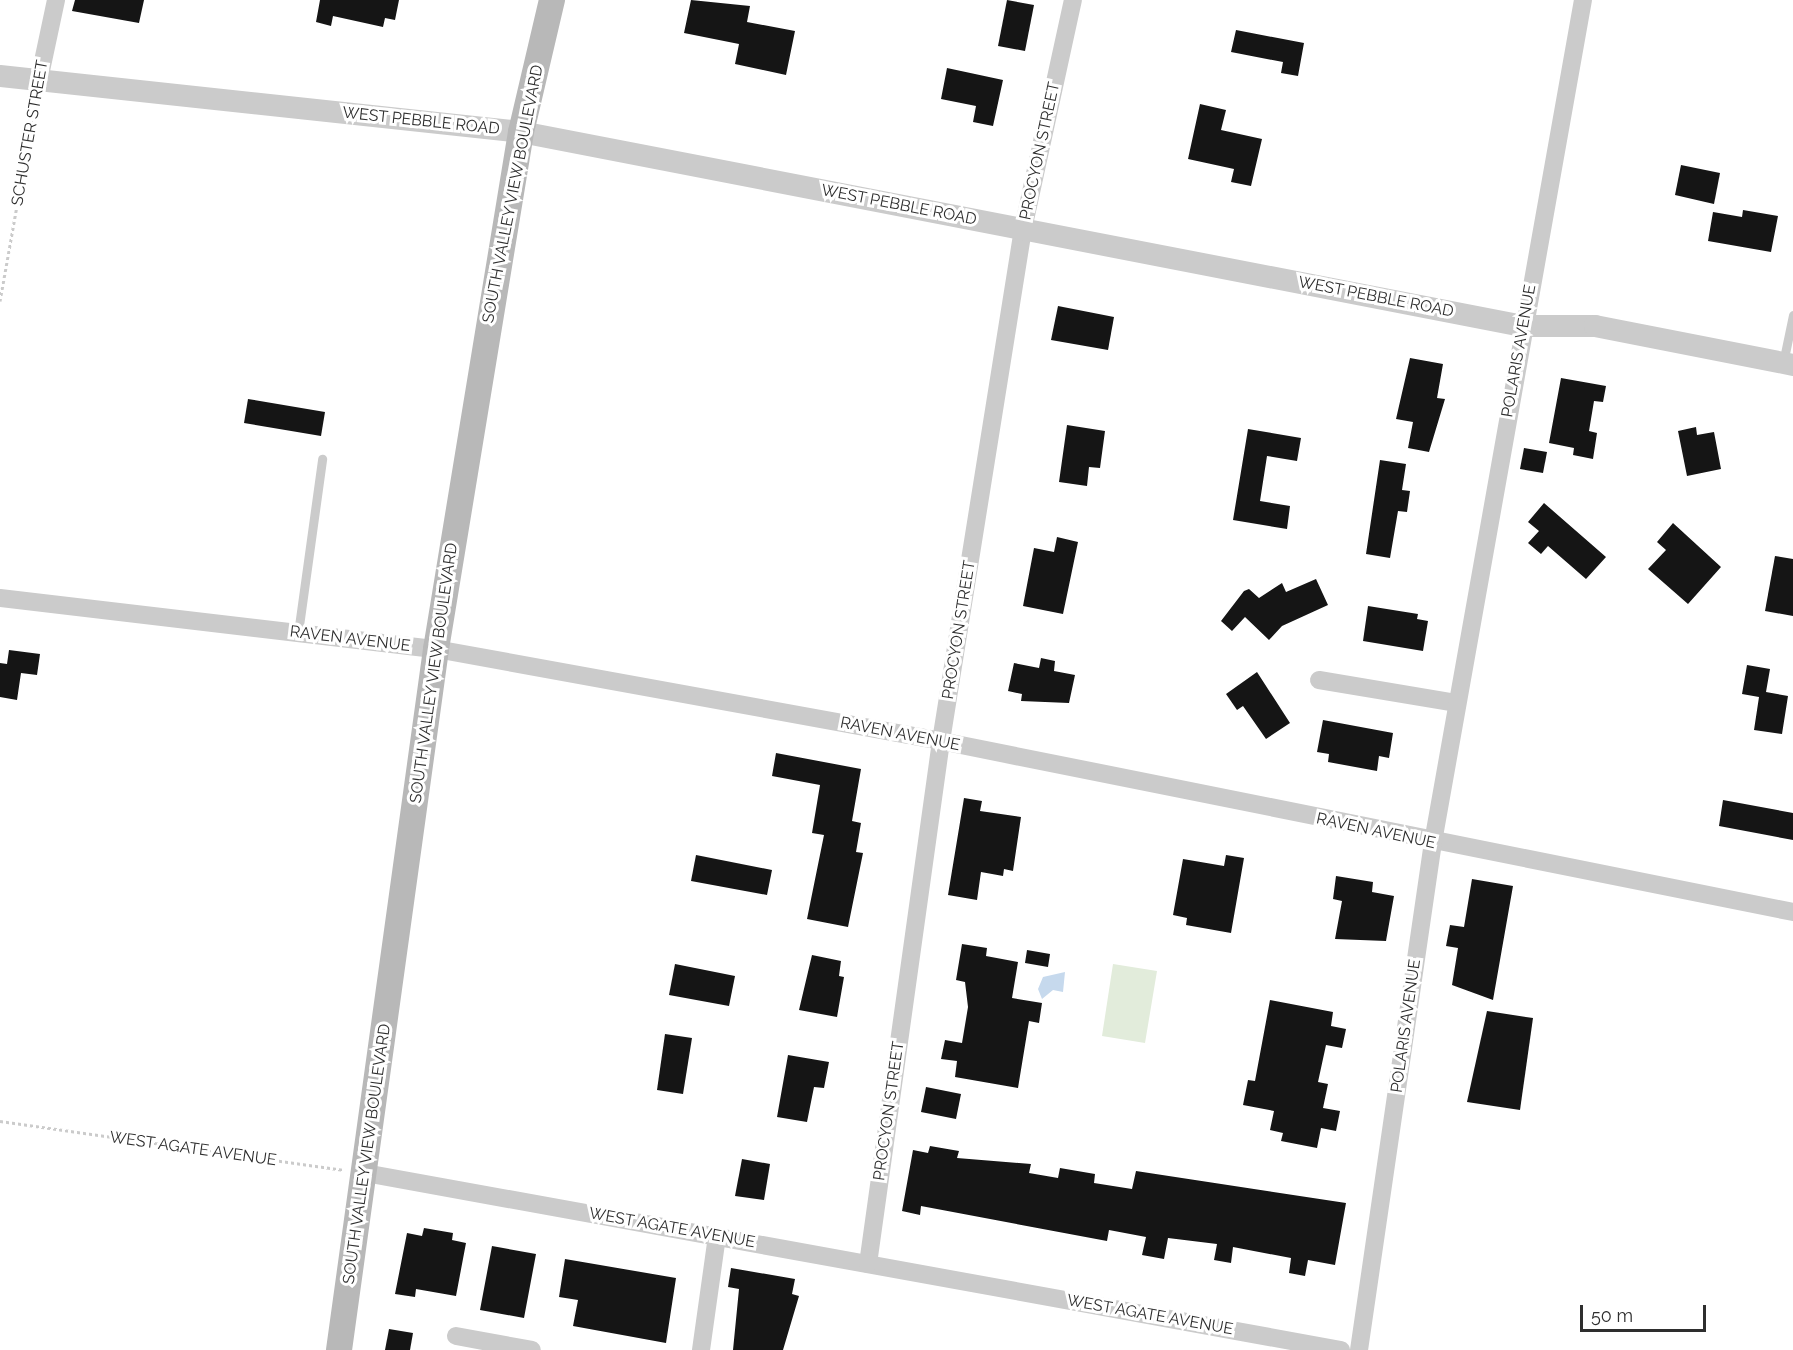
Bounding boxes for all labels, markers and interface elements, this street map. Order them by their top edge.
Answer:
street label: SCHUSTER STREET [8,59,52,207]
street label: SOUTH VALLEY VIEW BOULEVARD [478,62,548,326]
street label: PROCYON STREET [1016,80,1064,222]
street label: WEST PEBBLE ROAD [341,103,501,139]
street label: WEST PEBBLE ROAD [819,180,979,230]
street label: WEST PEBBLE ROAD [1296,272,1456,322]
street label: POLARIS AVENUE [1498,283,1540,419]
street label: SOUTH VALLEY VIEW BOULEVARD [406,540,462,806]
street label: PROCYON STREET [939,559,979,701]
street label: RAVEN AVENUE [288,622,412,656]
street label: RAVEN AVENUE [838,713,962,755]
street label: RAVEN AVENUE [1314,809,1438,853]
street label: POLARIS AVENUE [1387,958,1425,1094]
street label: SOUTH VALLEY VIEW BOULEVARD [339,1021,395,1287]
street label: PROCYON STREET [870,1040,908,1182]
street label: WEST AGATE AVENUE [108,1128,278,1170]
street label: WEST AGATE AVENUE [587,1204,757,1252]
street label: WEST AGATE AVENUE [1065,1291,1235,1339]
scale bar [1583,1293,1709,1331]
text: 50 m [1591,1305,1633,1326]

